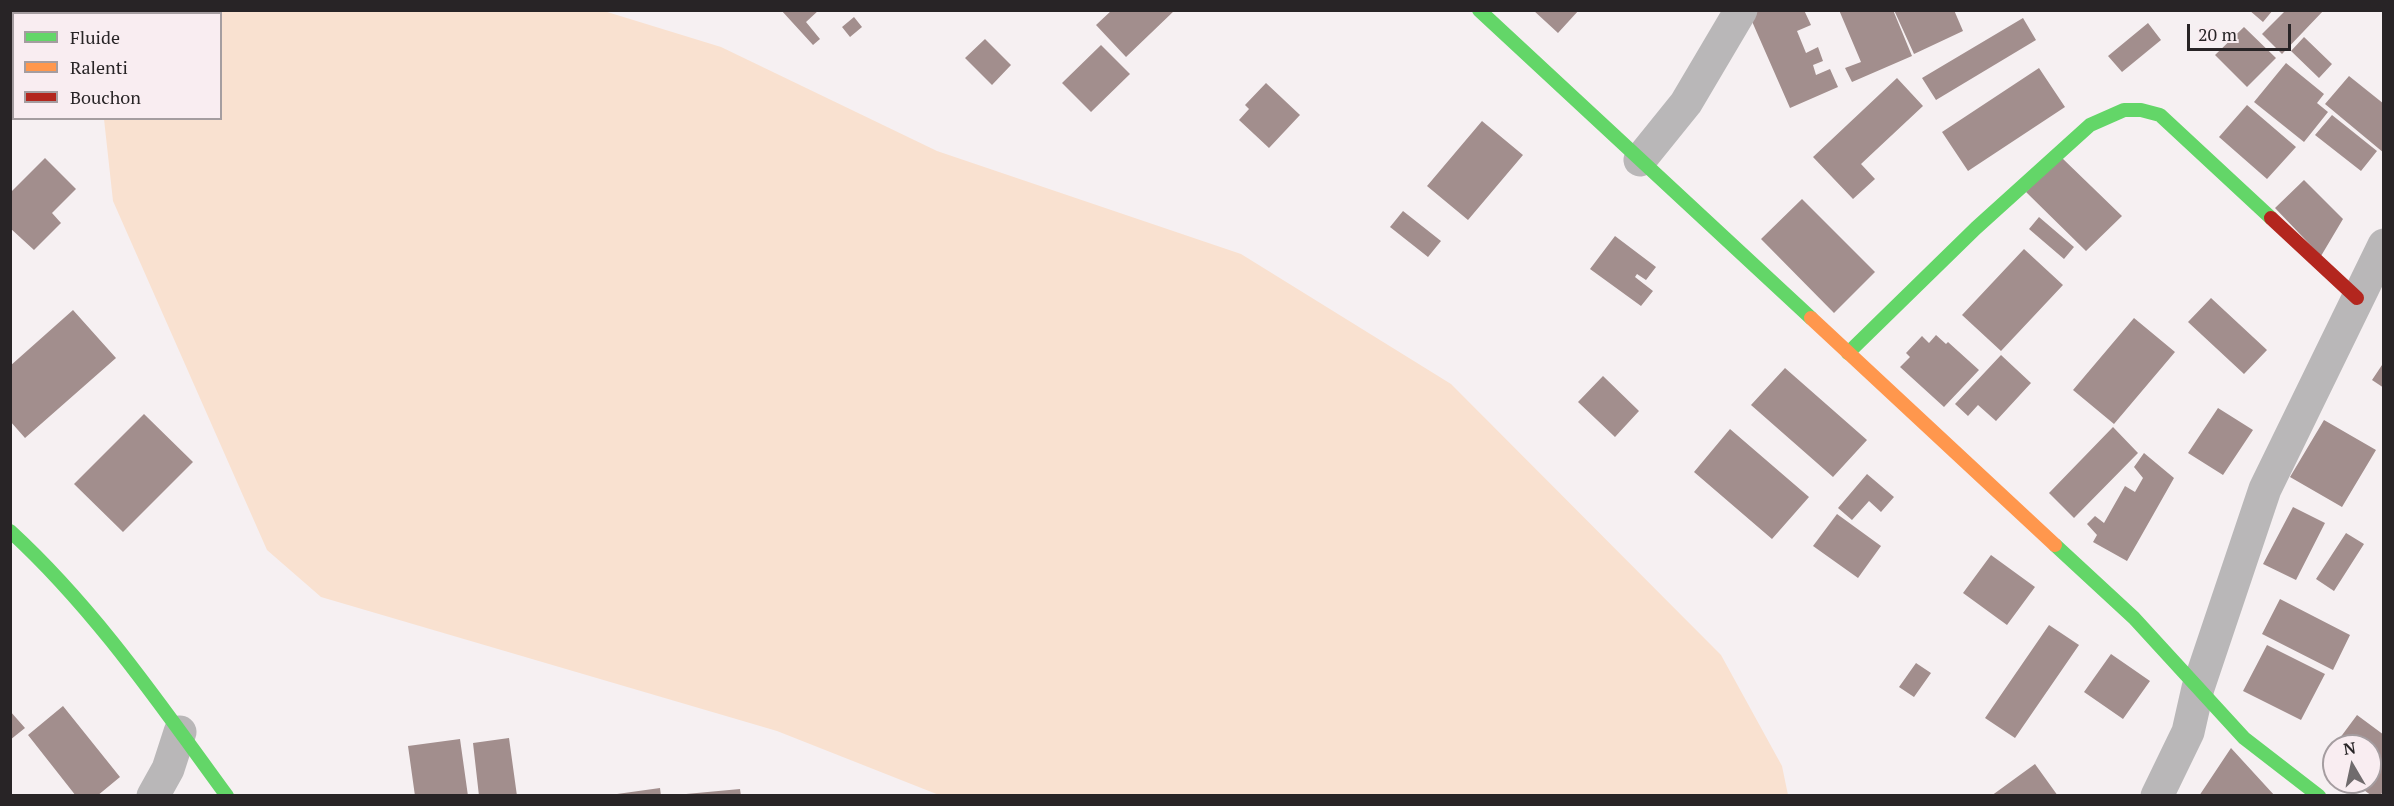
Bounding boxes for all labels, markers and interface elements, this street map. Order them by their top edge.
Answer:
legend [12,12,222,120]
scale bar [2190,12,2294,50]
text: 20 m [2198,22,2237,46]
text: Fluide [70,25,120,49]
text: Ralenti [70,55,128,79]
text: Bouchon [70,85,141,109]
north arrow [2322,734,2382,794]
text: N [2342,736,2357,760]

